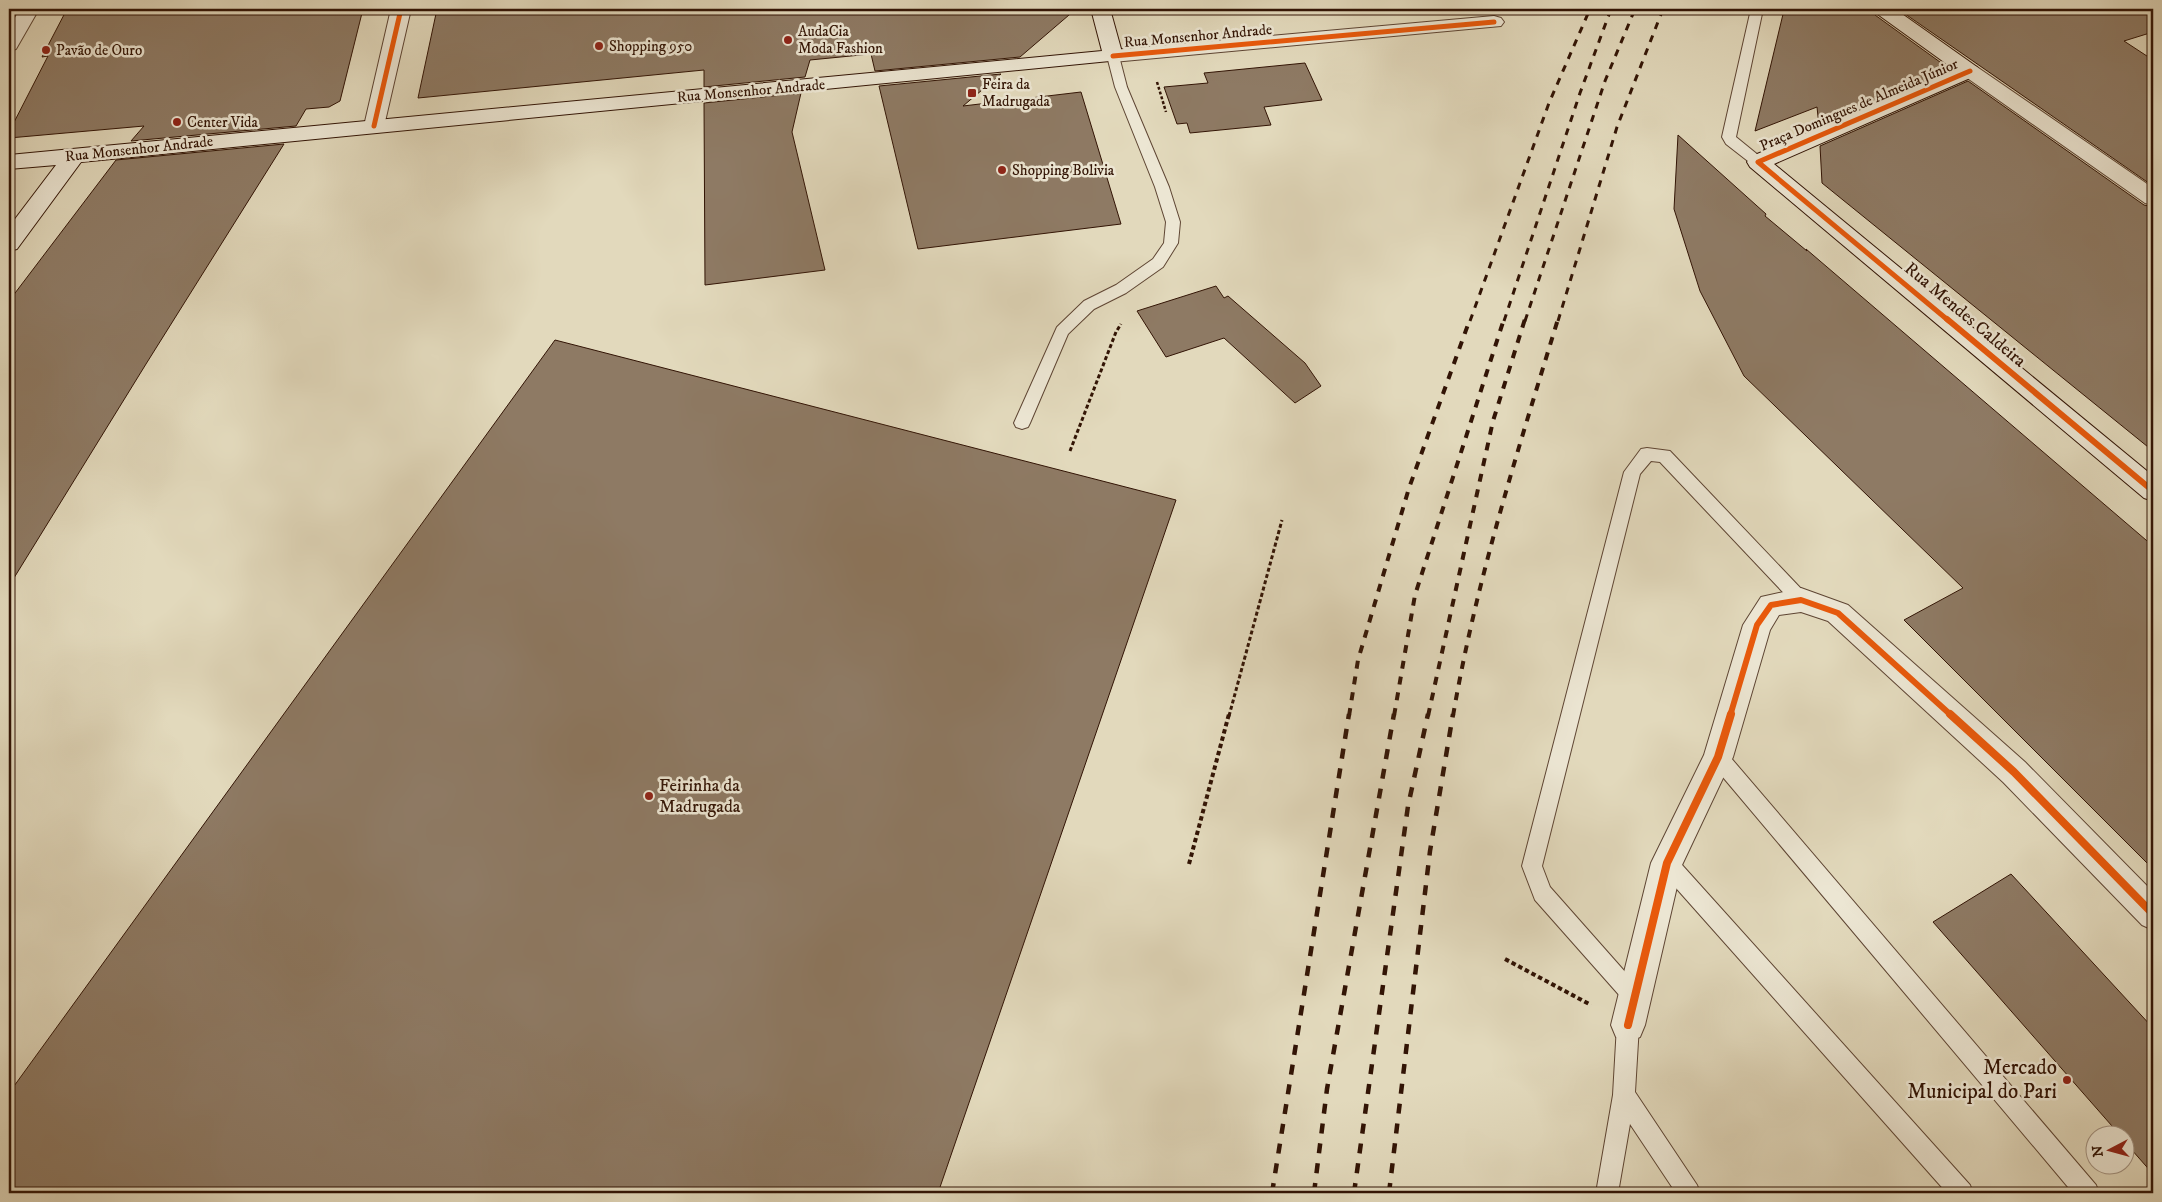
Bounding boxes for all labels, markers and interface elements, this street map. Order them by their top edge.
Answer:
street label: Rua Monsenhor Andrade [1123,20,1273,52]
place label: AudaCia Moda Fashion [798,22,883,58]
marker: AudaCia Moda Fashion [782,34,794,46]
place label: Shopping 950 [609,37,692,56]
marker: Shopping 950 [593,40,605,52]
place label: Pavão de Ouro [56,41,142,60]
marker: Pavão de Ouro [40,44,52,56]
street label: Praça Domingues de Almeida Júnior [1757,54,1962,156]
street label: Rua Monsenhor Andrade [676,75,826,107]
place label: Feira da Madrugada [982,75,1051,111]
marker: Feira da Madrugada [966,87,978,99]
place label: Center Vida [187,113,258,132]
marker: Center Vida [171,116,183,128]
street label: Rua Monsenhor Andrade [64,132,214,166]
place label: Shopping Bolivia [1012,161,1115,180]
marker: Shopping Bolivia [996,164,1008,176]
street label: Rua Mendes Caldeira [1900,258,2031,372]
place label: Feirinha da Madrugada [659,775,741,818]
marker: Feirinha da Madrugada [643,790,655,802]
place label: Mercado Municipal do Pari [1907,1055,2057,1105]
marker: Mercado Municipal do Pari [2061,1074,2073,1086]
north arrow [2084,1124,2134,1174]
text: N [2088,1144,2108,1158]

